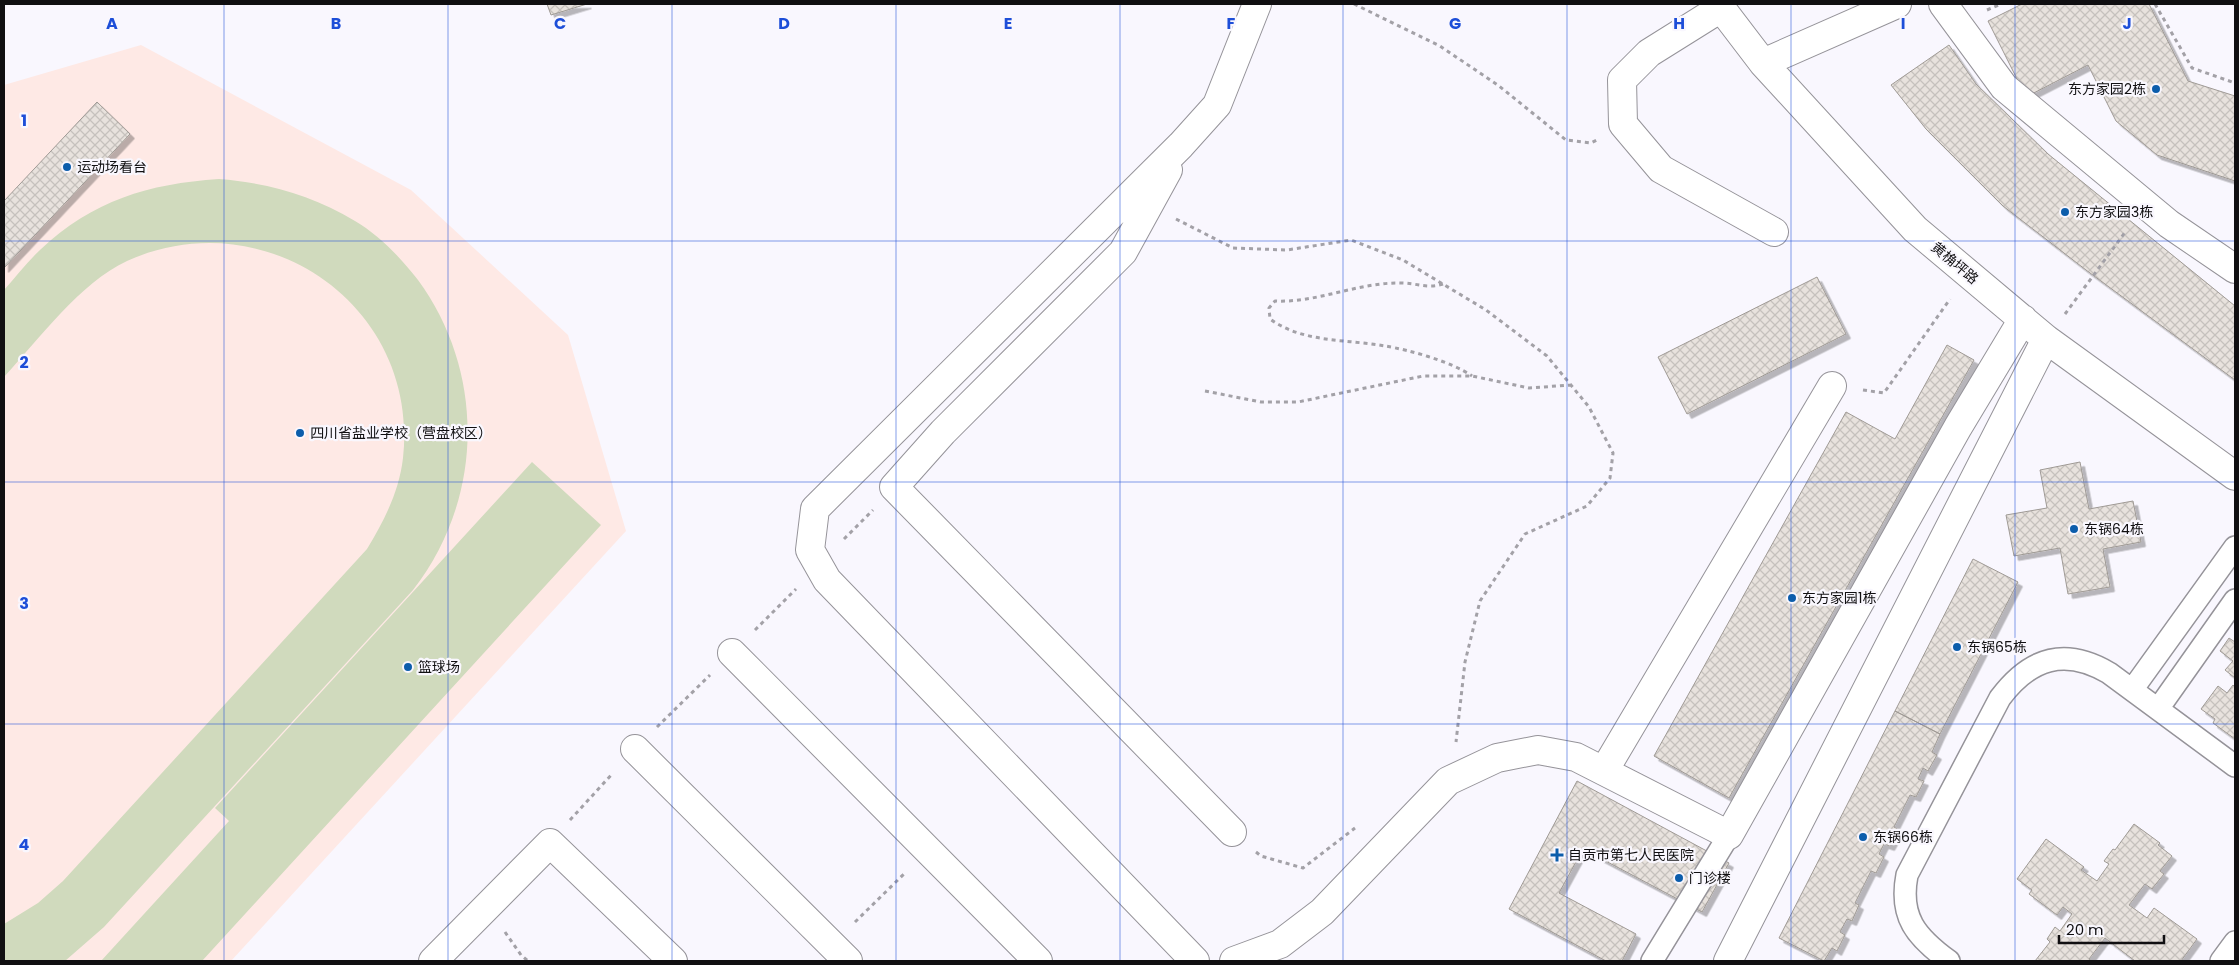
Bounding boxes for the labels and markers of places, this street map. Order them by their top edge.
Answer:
place label: 东方家园2栋 [2068,79,2146,99]
marker: 东方家园2栋 [2150,83,2162,95]
place label: 运动场看台 [77,157,147,177]
marker: 运动场看台 [61,161,73,173]
place label: 东方家园3栋 [2075,202,2153,222]
marker: 东方家园3栋 [2059,206,2071,218]
place label: 四川省盐业学校（营盘校区） [310,423,492,443]
marker: 四川省盐业学校（营盘校区） [294,427,306,439]
place label: 东锅64栋 [2084,519,2144,539]
marker: 东锅64栋 [2068,523,2080,535]
place label: 东方家园1栋 [1802,588,1876,608]
marker: 东方家园1栋 [1786,592,1798,604]
place label: 东锅65栋 [1967,637,2027,657]
marker: 东锅65栋 [1951,641,1963,653]
place label: 篮球场 [418,657,460,677]
marker: 篮球场 [402,661,414,673]
place label: 东锅66栋 [1873,827,1933,847]
marker: 东锅66栋 [1857,831,1869,843]
place label: 自贡市第七人民医院 [1568,845,1694,865]
marker: 自贡市第七人民医院 [1550,848,1564,862]
place label: 门诊楼 [1689,868,1731,888]
marker: 门诊楼 [1673,872,1685,884]

